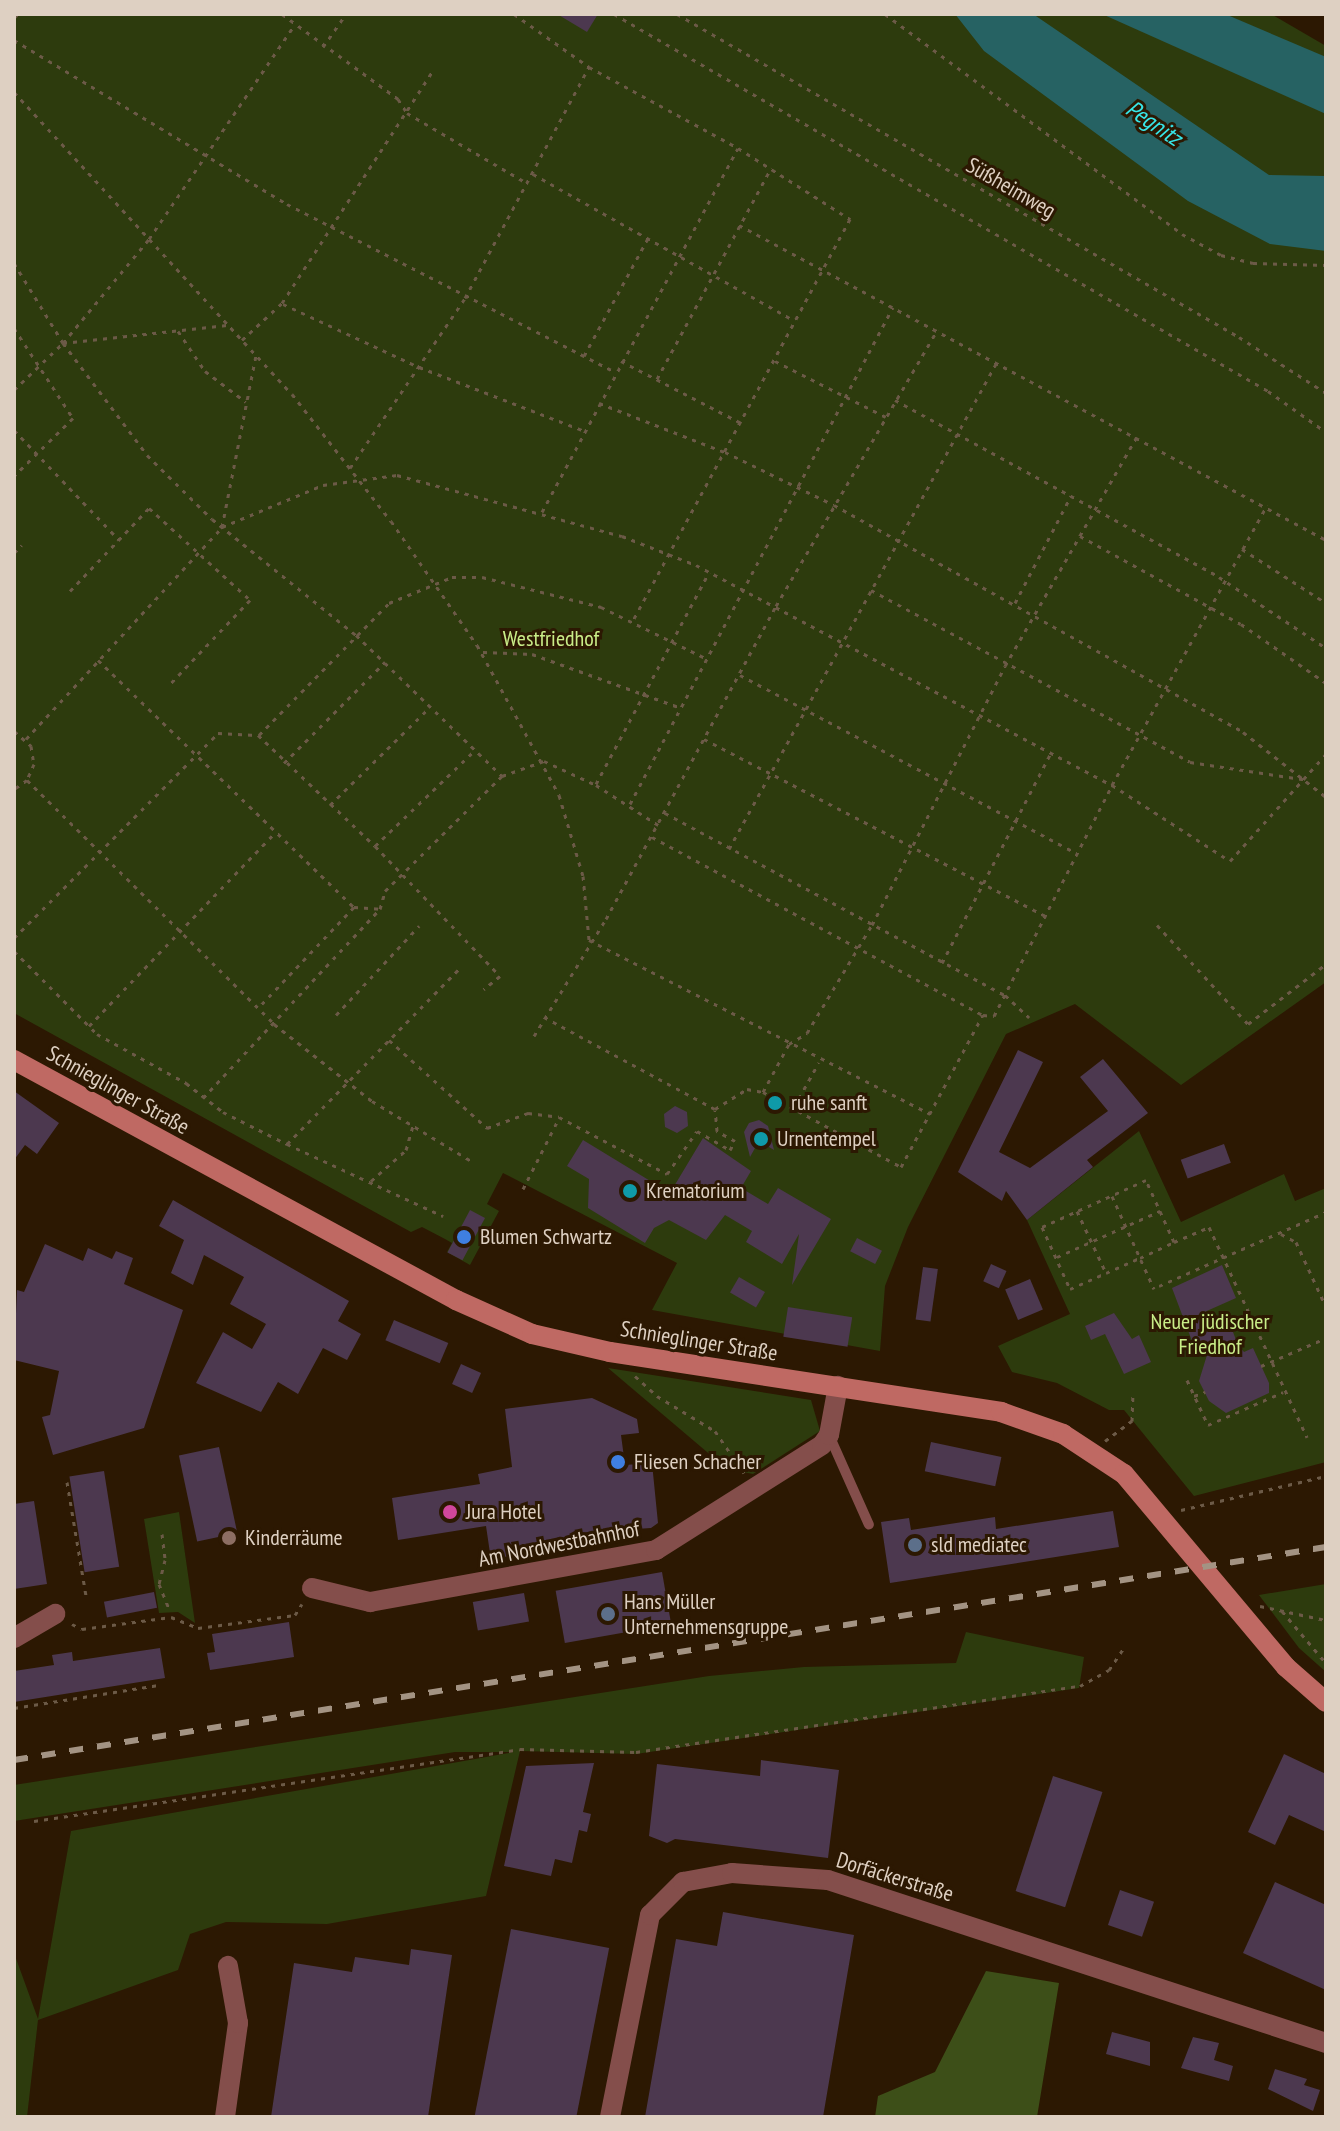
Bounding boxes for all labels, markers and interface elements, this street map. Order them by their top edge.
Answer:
water label: Pegnitz [1121,94,1187,152]
street label: Süßheimweg [962,152,1060,224]
park label: Westfriedhof [503,626,599,652]
street label: Schnieglinger Straße [42,1040,194,1140]
place label: ruhe sanft [791,1090,867,1116]
marker: ruhe sanft [766,1094,784,1112]
place label: Urnentempel [777,1126,876,1152]
marker: Urnentempel [752,1130,770,1148]
place label: Krematorium [646,1178,745,1204]
marker: Krematorium [621,1182,639,1200]
place label: Blumen Schwartz [480,1224,612,1250]
marker: Blumen Schwartz [455,1228,473,1246]
park label: Neuer jüdischer Friedhof [1151,1308,1269,1360]
street label: Schnieglinger Straße [619,1316,779,1366]
place label: Fliesen Schacher [634,1449,761,1475]
marker: Fliesen Schacher [609,1453,627,1471]
place label: Jura Hotel [466,1499,542,1525]
marker: Jura Hotel [441,1503,459,1521]
street label: Am Nordwestbahnhof [476,1515,642,1573]
place label: Kinderräume [245,1525,343,1551]
marker: Kinderräume [220,1529,238,1547]
place label: sld mediatec [931,1532,1027,1558]
marker: sld mediatec [906,1536,924,1554]
place label: Hans Müller Unternehmensgruppe [624,1588,788,1640]
marker: Hans Müller Unternehmensgruppe [599,1605,617,1623]
street label: Dorfäckerstraße [833,1847,957,1907]

